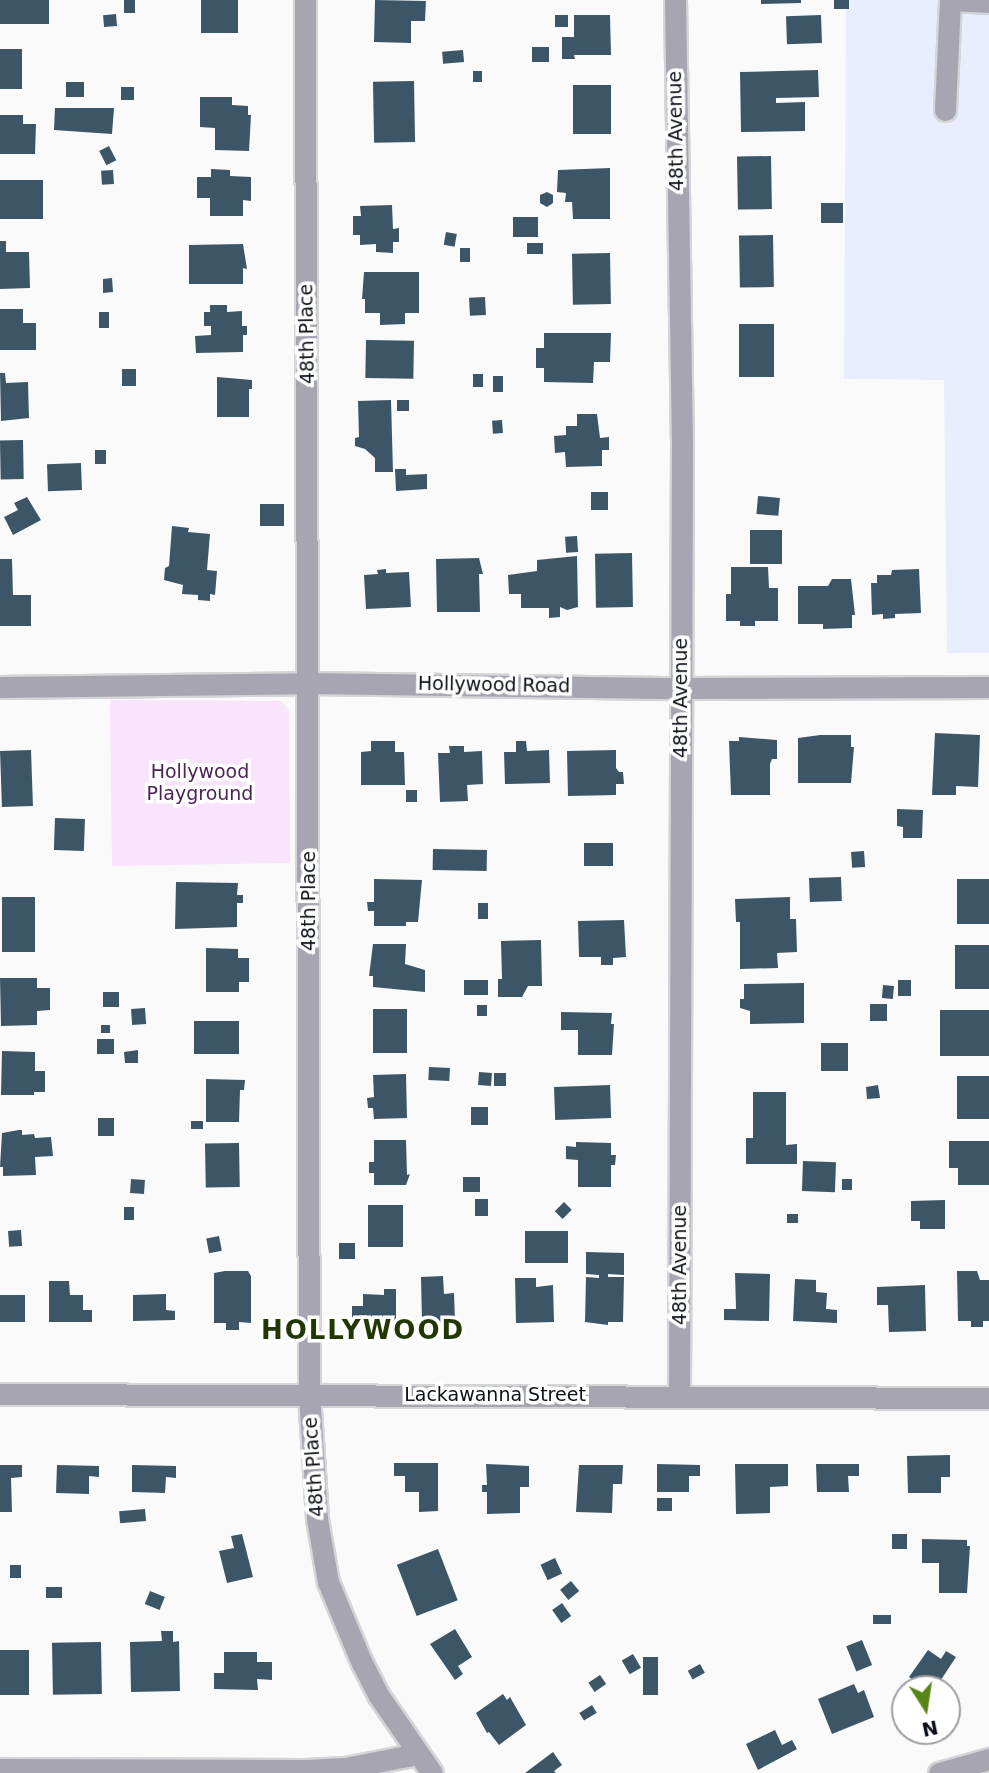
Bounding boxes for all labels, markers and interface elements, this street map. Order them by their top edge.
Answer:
street label: 48th Avenue [664,71,688,191]
street label: 48th Place [295,284,319,384]
street label: 48th Avenue [670,638,692,758]
street label: Hollywood Road [418,672,570,698]
park label: Hollywood Playground [147,761,253,805]
street label: 48th Place [298,851,320,951]
street label: 48th Avenue [669,1205,691,1325]
district label: HOLLYWOOD [262,1315,464,1347]
street label: Lackawanna Street [404,1384,586,1406]
street label: 48th Place [299,1416,329,1518]
north arrow [891,1675,961,1745]
text: N [920,1716,940,1741]

